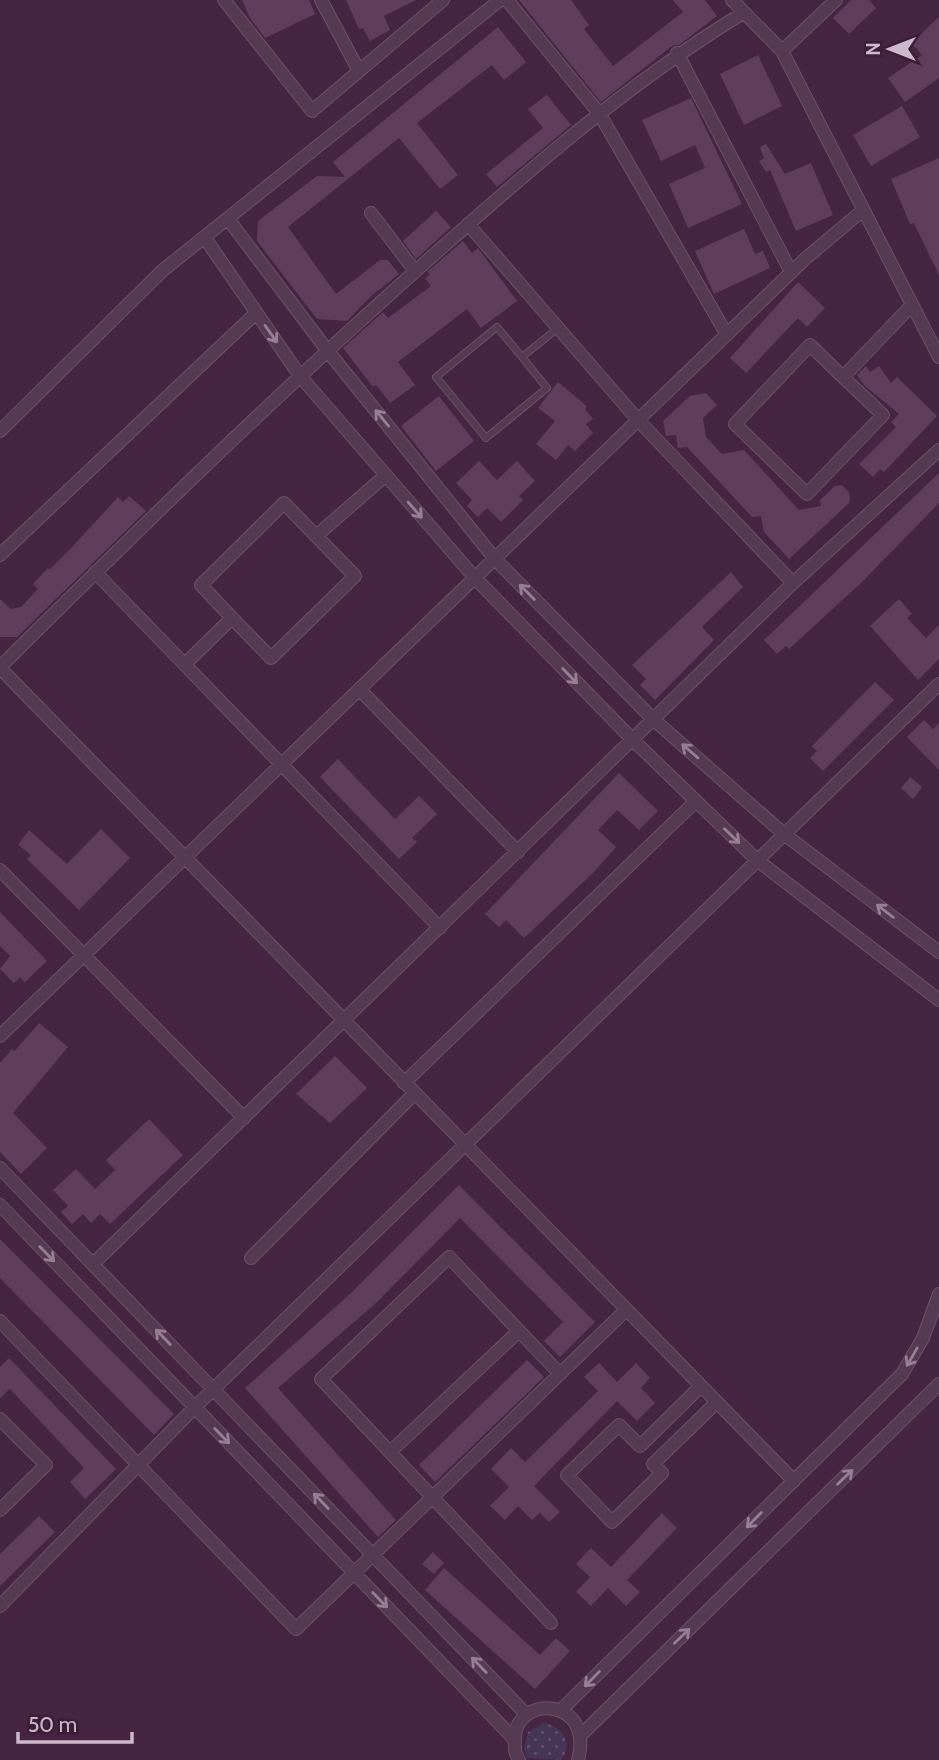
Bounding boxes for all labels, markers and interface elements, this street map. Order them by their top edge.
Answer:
north arrow [855,14,925,84]
text: N [862,42,885,56]
one-way arrow [264,324,278,343]
one-way arrow [374,409,389,427]
one-way arrow [407,501,423,519]
one-way arrow [519,584,536,601]
one-way arrow [562,667,579,684]
one-way arrow [681,743,699,759]
one-way arrow [723,828,740,845]
one-way arrow [876,903,894,918]
one-way arrow [39,1245,56,1262]
one-way arrow [154,1329,171,1346]
one-way arrow [905,1346,919,1366]
one-way arrow [214,1427,231,1444]
one-way arrow [837,1469,854,1486]
one-way arrow [312,1493,329,1510]
one-way arrow [746,1511,763,1528]
one-way arrow [371,1591,388,1608]
one-way arrow [674,1628,691,1645]
one-way arrow [470,1657,487,1674]
one-way arrow [584,1671,601,1688]
scale bar [18,1700,131,1744]
text: 50 m [28,1712,77,1737]

